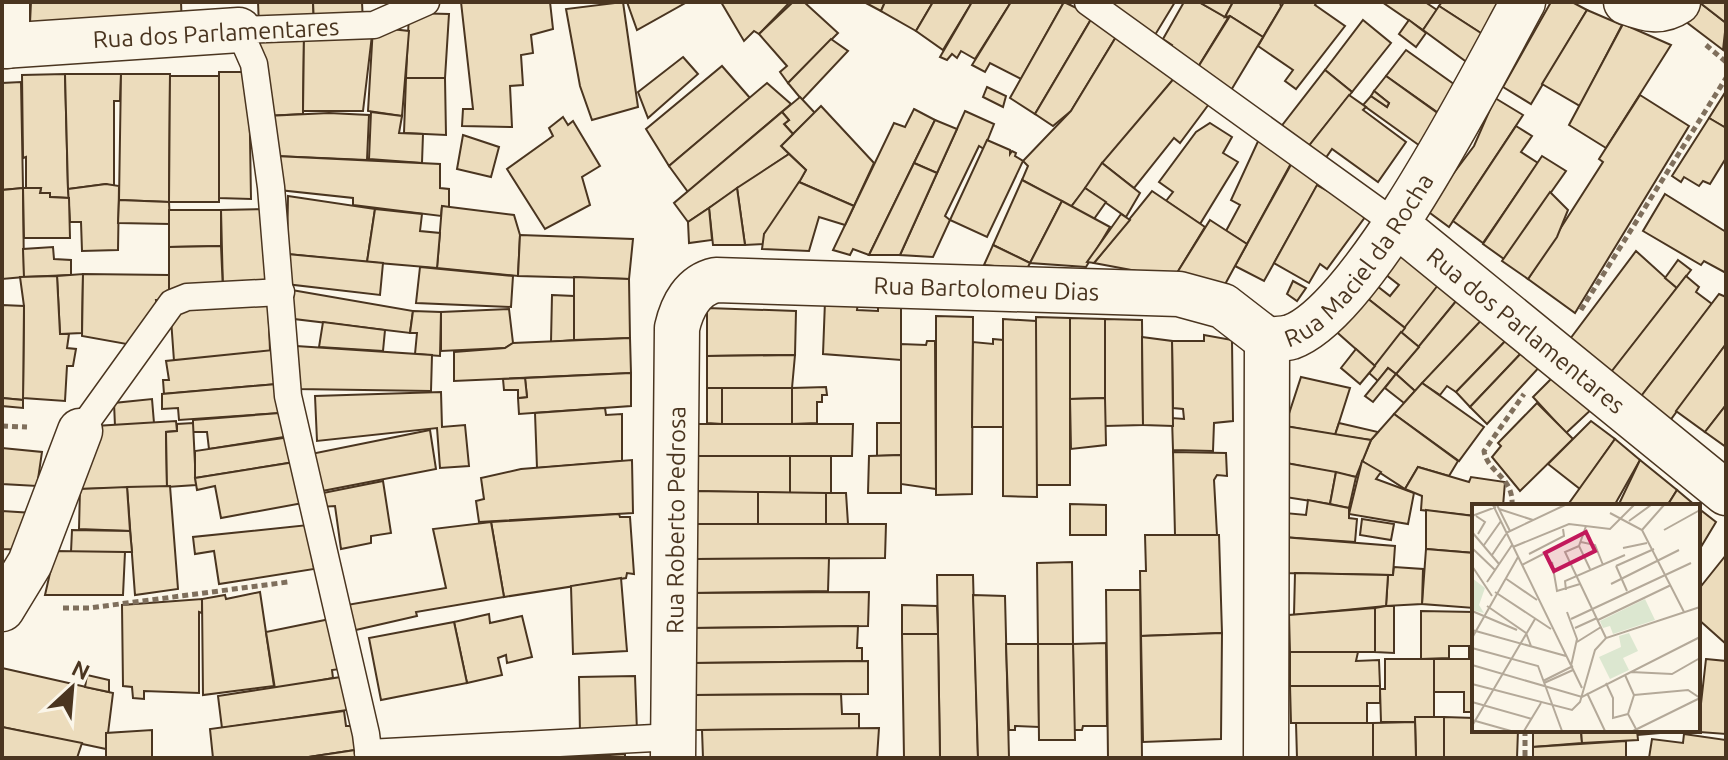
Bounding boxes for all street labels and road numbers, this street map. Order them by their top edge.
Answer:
street label: Rua dos Parlamentares [92,13,340,53]
street label: Rua Maciel da Rocha [1280,168,1438,352]
street label: Rua dos Parlamentares [1422,242,1630,419]
street label: Rua Bartolomeu Dias [873,271,1100,305]
street label: Rua Roberto Pedrosa [661,406,690,634]

